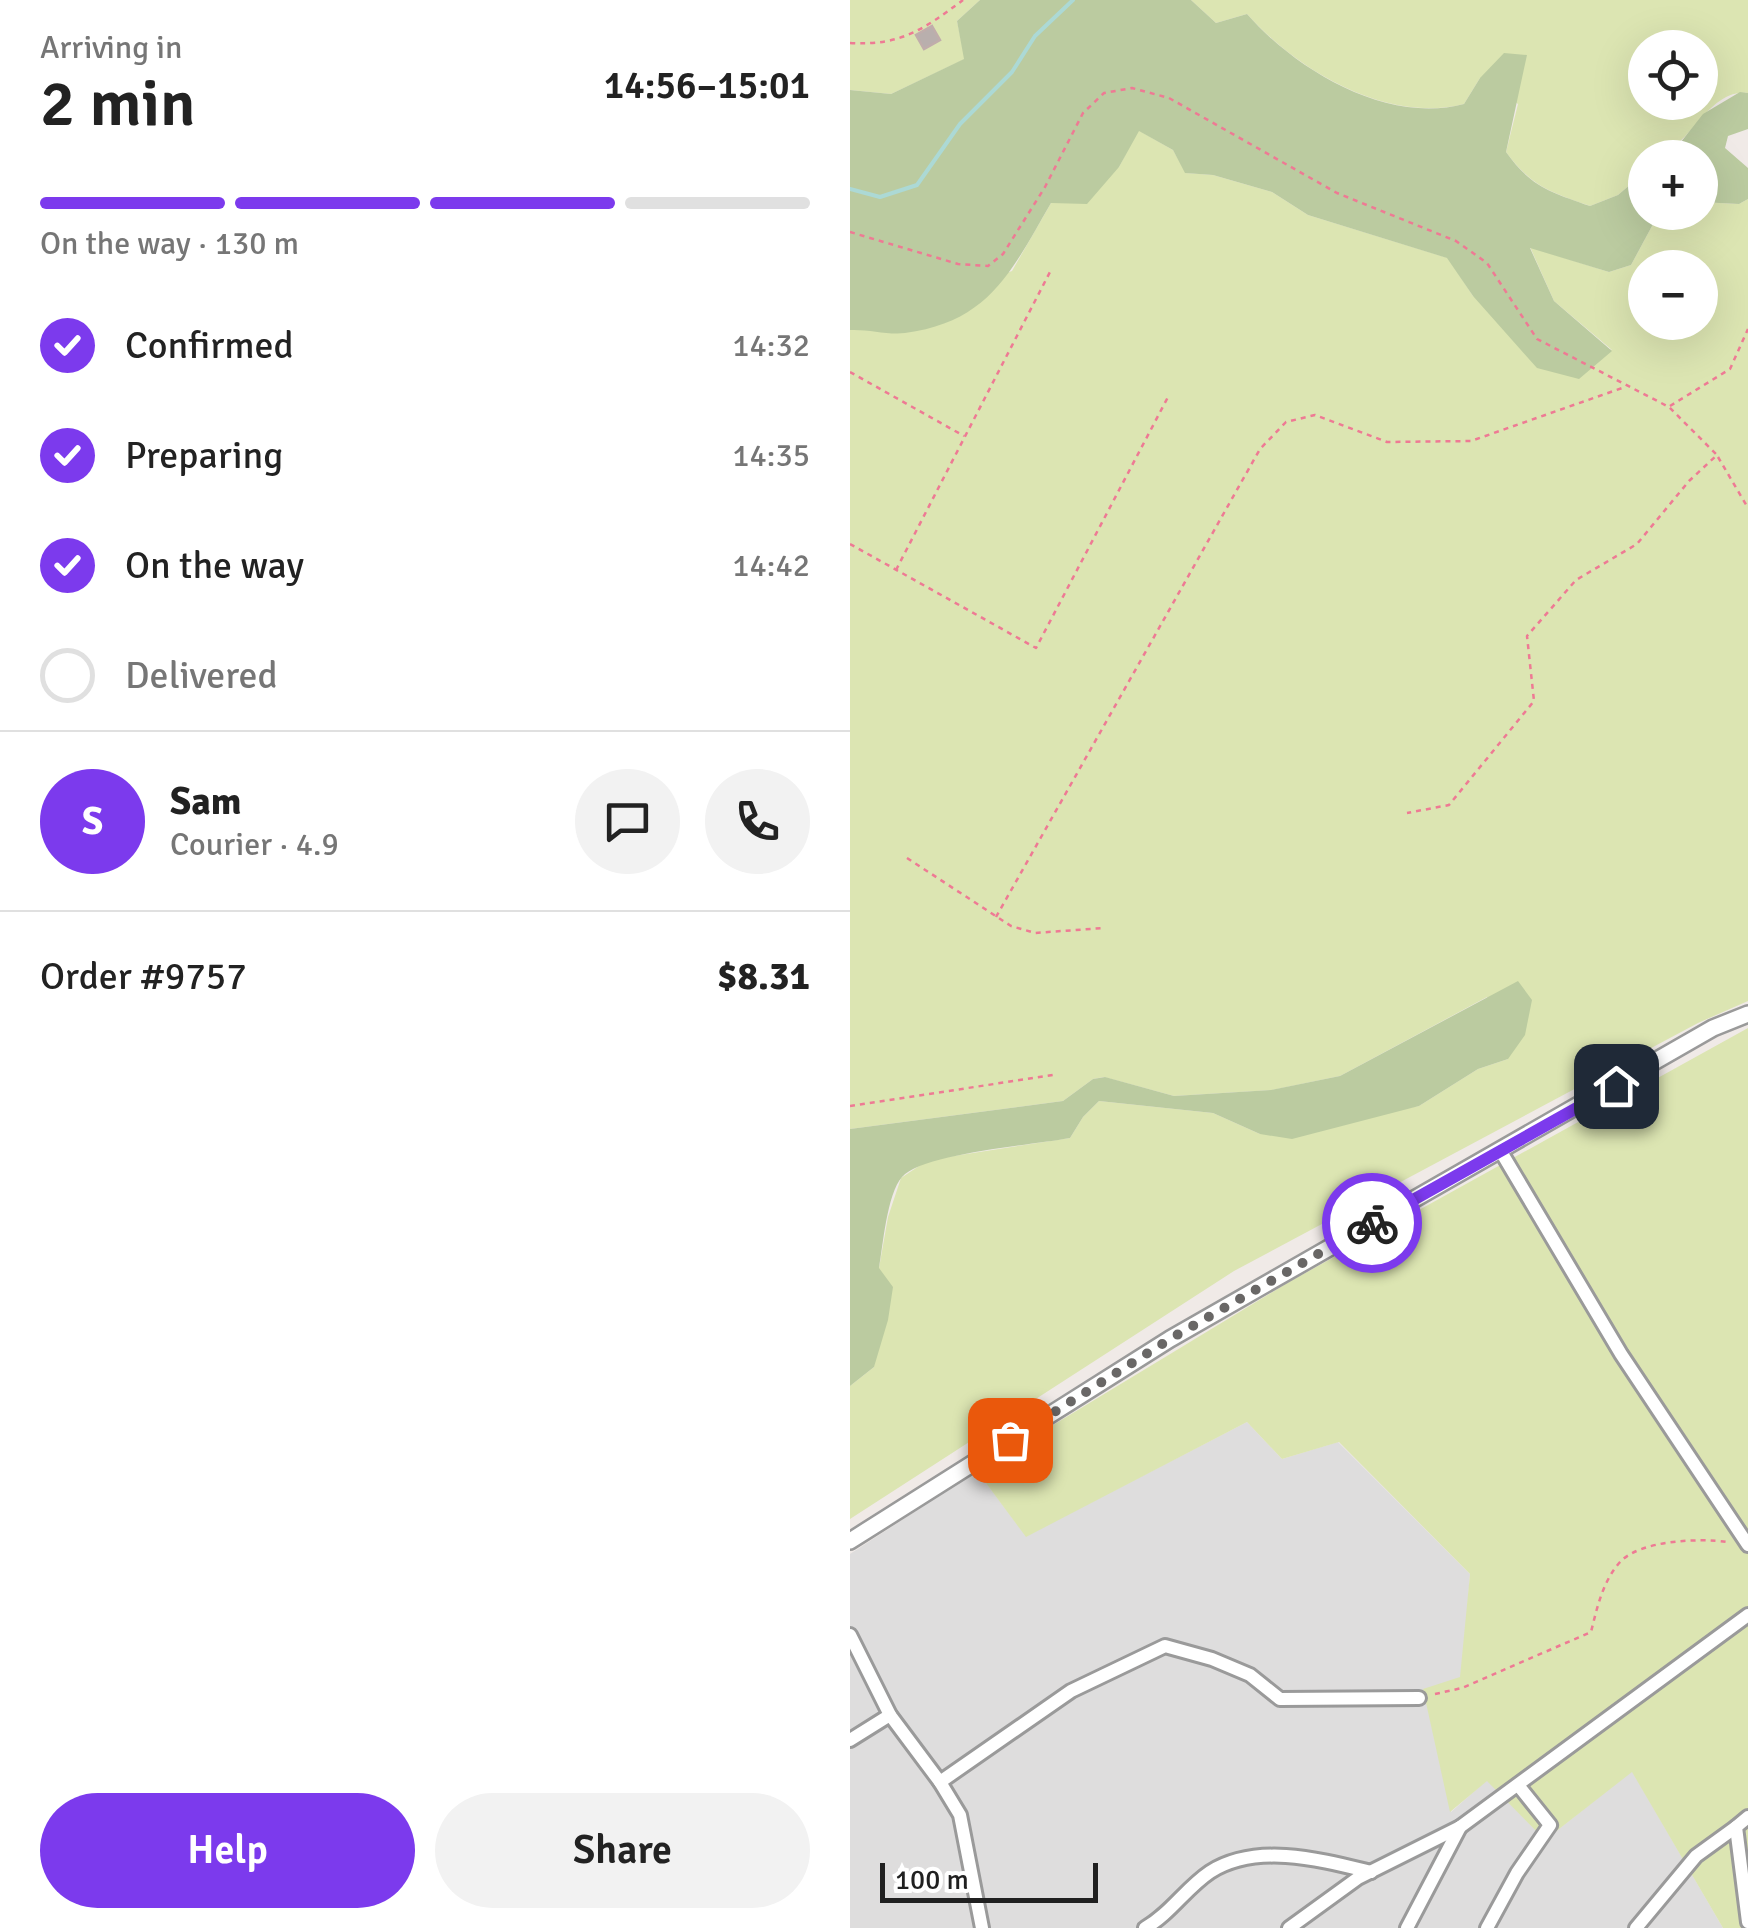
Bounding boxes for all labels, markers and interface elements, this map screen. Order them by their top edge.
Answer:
text: Arriving in [40,28,182,67]
map controls [1628,30,1718,340]
button: locate [1628,30,1718,120]
text: 14:56–15:01 [604,62,810,109]
text: 2 min [40,64,196,144]
button: + [1628,140,1718,230]
text: On the way · 130 m [40,224,299,263]
button: − [1628,250,1718,340]
icon: check [40,318,95,373]
text: Confirmed [125,322,294,369]
text: 14:32 [732,326,810,365]
icon: check [40,428,95,483]
text: Preparing [125,432,283,479]
text: 14:35 [732,436,810,475]
icon: check [40,538,95,593]
text: On the way [125,542,304,589]
text: 14:42 [732,546,810,585]
text: Delivered [125,652,278,699]
button: chat [575,769,680,874]
button: phone [705,769,810,874]
text: Sam [170,778,241,825]
text: S [82,798,103,845]
text: Courier · 4.9 [170,825,339,864]
text: Order #9757 [40,953,247,1000]
text: $8.31 [717,953,810,1000]
pin [1574,1044,1659,1129]
icon: home [1589,1059,1644,1114]
courier [1322,1173,1422,1273]
icon: bike [1345,1196,1400,1251]
pin [968,1398,1053,1483]
icon: bag [983,1413,1038,1468]
button: Help [40,1793,415,1908]
button: Share [435,1793,810,1908]
scale bar [880,1858,1098,1902]
text: 100 m [895,1863,969,1897]

